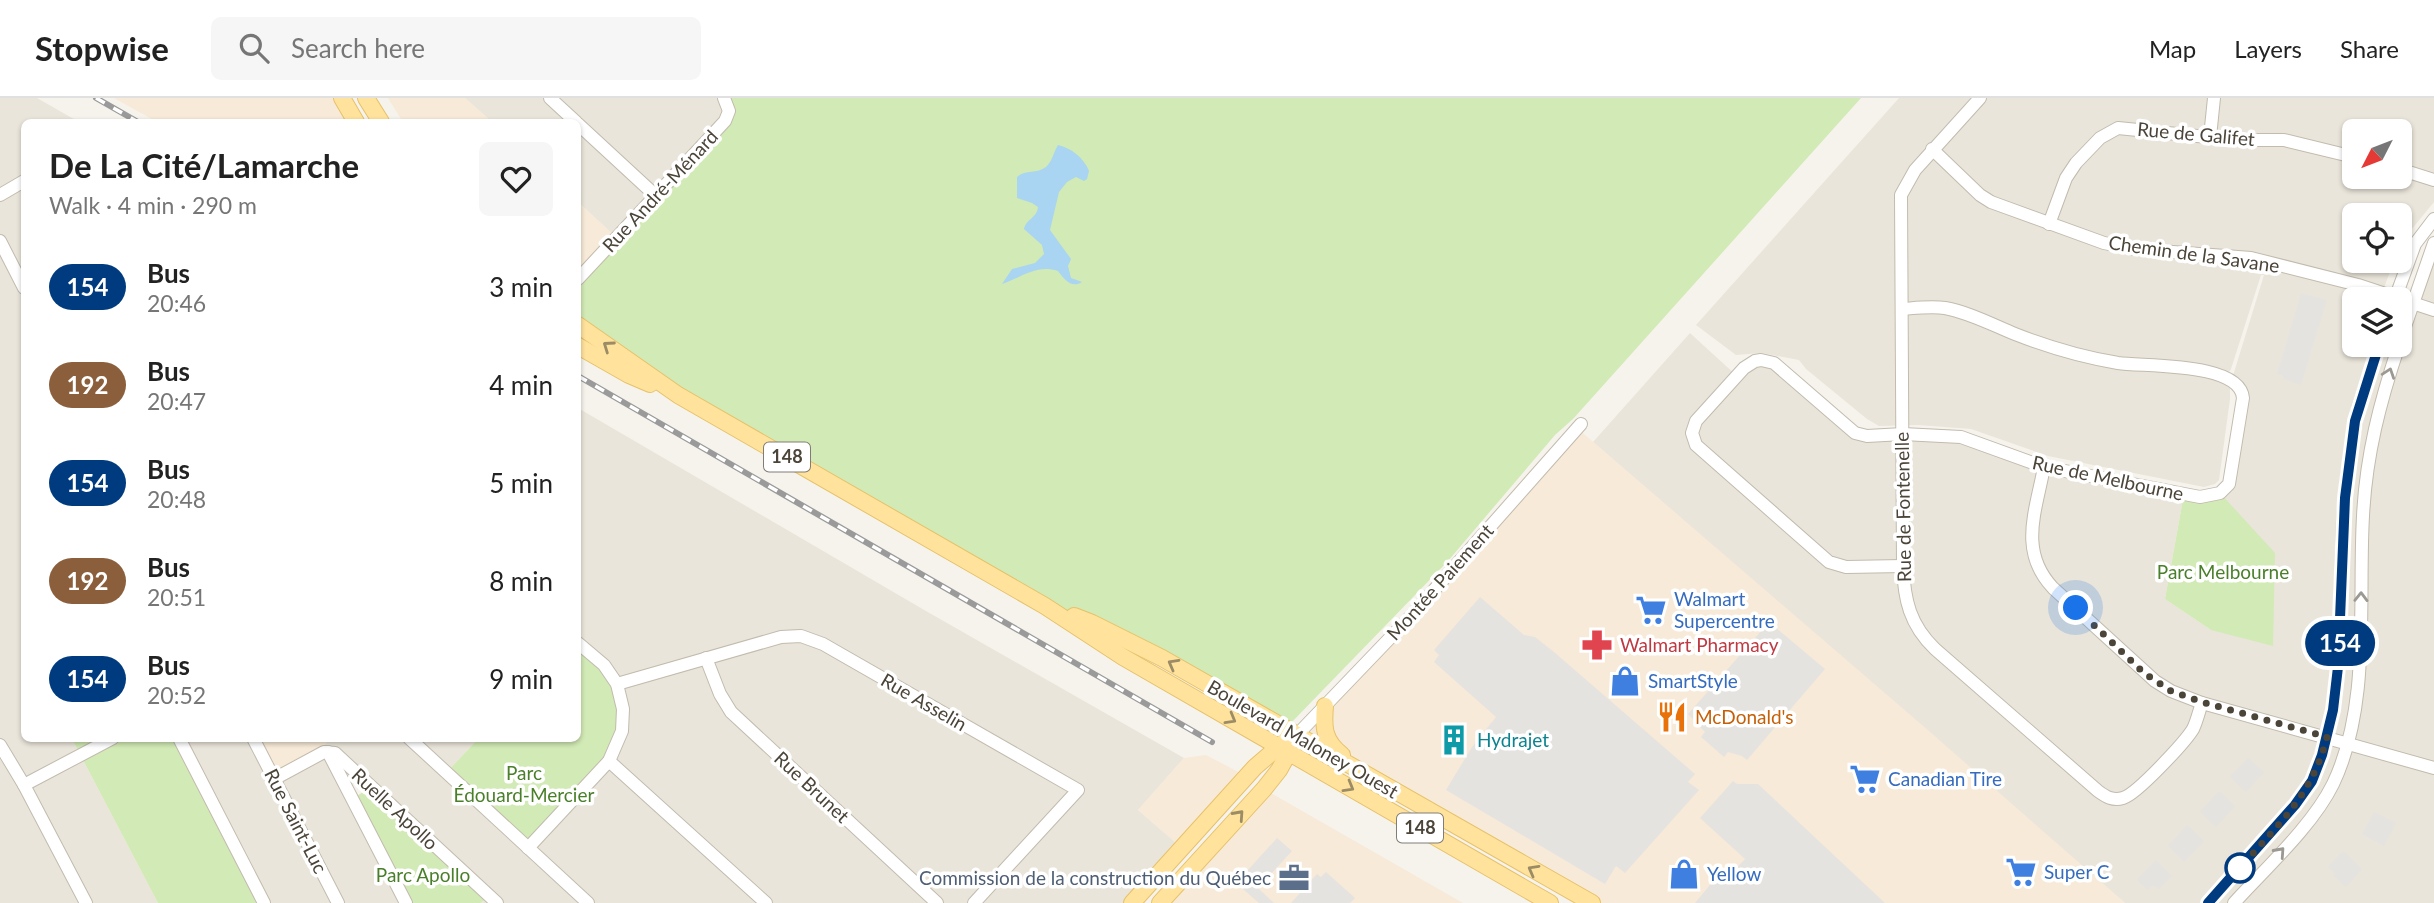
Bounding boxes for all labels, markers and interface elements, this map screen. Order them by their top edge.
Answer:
search box [211,17,701,80]
text: Stopwise [35,28,169,68]
icon: search [235,29,273,67]
text: Search here [291,32,425,64]
text: Map [2149,34,2196,63]
text: Layers [2234,34,2302,63]
text: Share [2340,34,2399,63]
street label: Rue de Galifet [2136,117,2256,150]
north arrow [2342,119,2412,189]
map controls [2342,119,2412,357]
street label: Rue André-Ménard [597,125,722,257]
button: heart [479,142,553,216]
text: De La Cité/Lamarche [49,145,359,185]
text: Walk · 4 min · 290 m [49,191,257,219]
button: locate [2342,203,2412,273]
street label: Chemin de la Savane [2107,230,2281,277]
text: Bus [147,257,190,289]
text: 3 min [489,271,553,303]
text: 154 [67,272,108,301]
button: layers [2342,287,2412,357]
text: 20:46 [147,289,206,317]
one-way arrow [603,342,616,354]
text: Bus [147,355,190,387]
one-way arrow [2381,367,2396,379]
text: 4 min [489,369,553,401]
text: 192 [67,370,108,399]
text: 20:47 [147,387,206,415]
street label: Rue de Fontenelle [1890,432,1915,582]
road number: 148 [764,442,810,472]
street label: Rue de Melbourne [2030,450,2186,505]
text: Bus [147,453,190,485]
text: 5 min [489,467,553,499]
text: 154 [67,468,108,497]
text: 20:48 [147,485,206,513]
street label: Montée Paiement [1381,519,1498,644]
text: Bus [147,551,190,583]
park label: Parc Melbourne [2157,560,2289,583]
text: 8 min [489,565,553,597]
text: 192 [67,566,108,595]
text: 20:51 [147,583,206,611]
place label: Walmart Supercentre [1674,587,1775,632]
your location [2058,590,2093,625]
one-way arrow [2353,592,2368,603]
supermarket icon: Walmart Supercentre [1634,593,1668,627]
line badge: 154 [2300,620,2380,666]
pharmacy icon: Walmart Pharmacy [1580,628,1614,662]
text: 154 [2319,628,2361,657]
place label: Walmart Pharmacy [1620,633,1779,656]
text: Bus [147,649,190,681]
one-way arrow [1168,659,1180,672]
text: 9 min [489,663,553,695]
text: 154 [67,664,108,693]
shop icon: SmartStyle [1608,664,1642,698]
street label: Rue Asselin [877,668,971,735]
place label: SmartStyle [1648,669,1738,692]
street label: Boulevard Maloney Ouest [1204,675,1403,803]
text: 20:52 [147,681,206,709]
restaurant icon: McDonald's [1655,700,1689,734]
place label: McDonald's [1695,705,1794,728]
one-way arrow [1224,711,1237,724]
building icon: Hydrajet [1437,723,1471,757]
place label: Hydrajet [1477,728,1549,751]
street label: Rue Brunet [770,746,855,827]
park label: Parc Édouard-Mercier [454,761,594,806]
supermarket icon: Canadian Tire [1848,762,1882,796]
street label: Ruelle Apollo [348,763,443,854]
street label: Rue Saint-Luc [260,765,333,877]
place label: Canadian Tire [1888,767,2002,790]
one-way arrow [1342,779,1354,792]
one-way arrow [1231,811,1243,824]
road number: 148 [1397,814,1443,842]
one-way arrow [2272,847,2284,860]
unlabelled marker [2225,853,2255,883]
supermarket icon: Super C [2004,855,2038,889]
shop icon: Yellow [1667,857,1701,891]
place label: Super C [2044,860,2110,883]
office icon: Commission de la construction du Québec [1277,861,1311,895]
place label: Yellow [1707,862,1761,885]
park label: Parc Apollo [376,863,470,886]
one-way arrow [1527,865,1540,878]
place label: Commission de la construction du Québec [919,866,1271,889]

